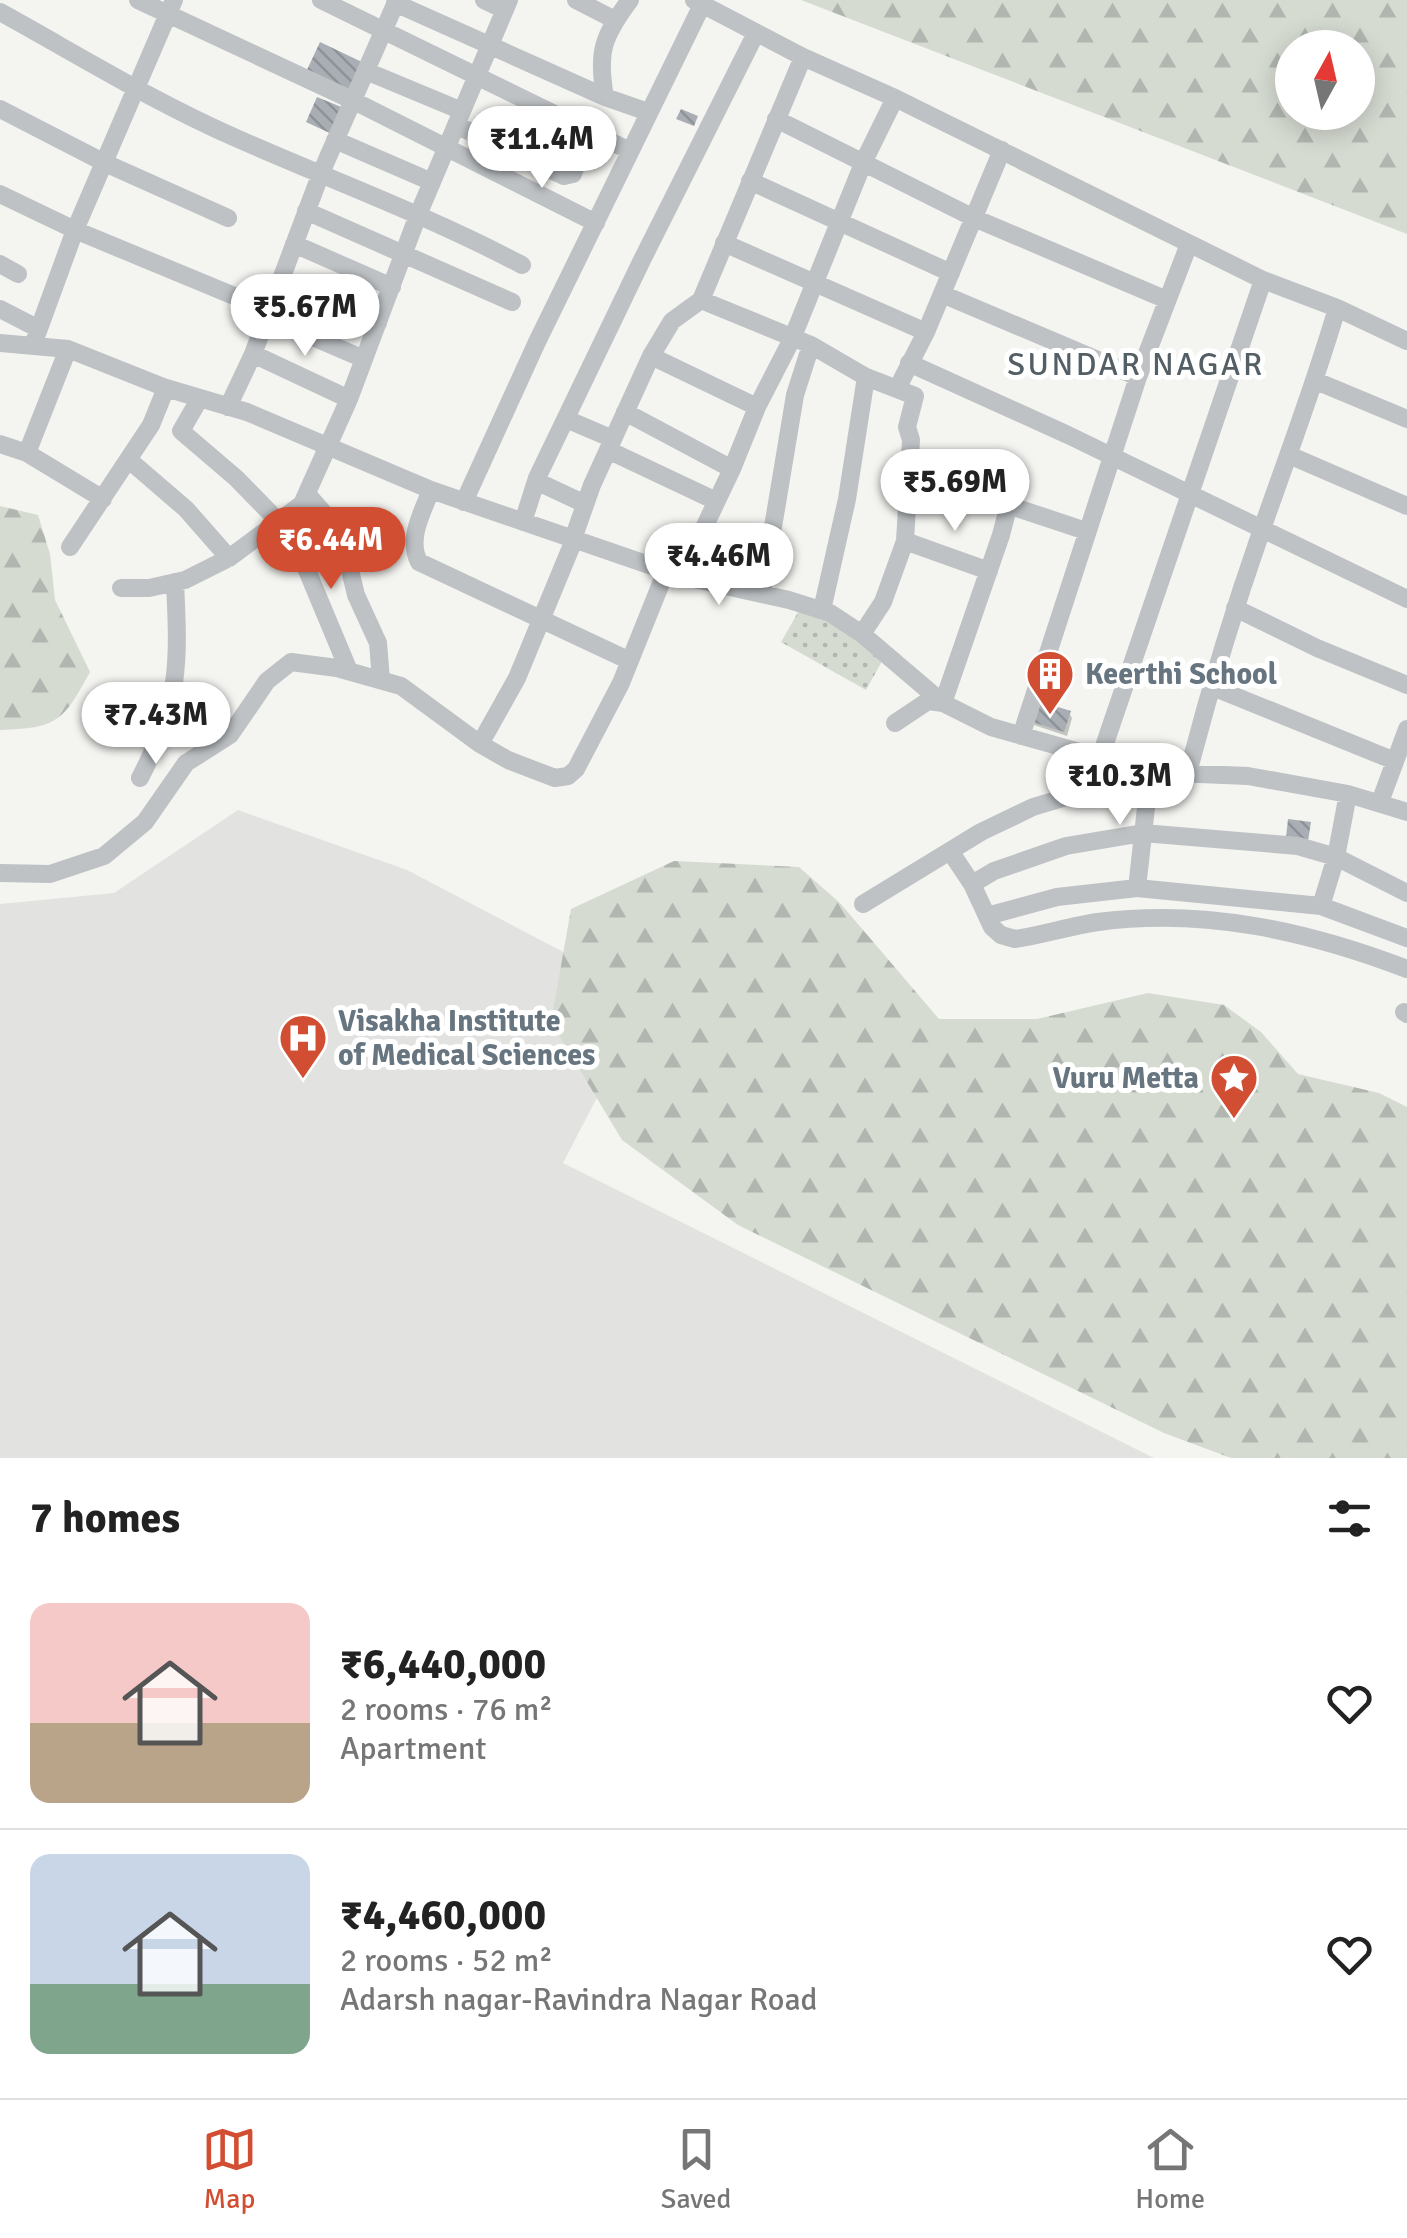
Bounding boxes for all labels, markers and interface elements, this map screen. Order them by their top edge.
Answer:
north arrow [1275,30,1375,130]
map controls [1275,30,1375,130]
pin: ₹11.4M [461,106,623,191]
text: ₹11.4M [490,119,594,158]
pin: ₹5.67M [224,274,386,359]
text: ₹5.67M [253,287,357,326]
district label: SUNDAR NAGAR [1007,345,1265,384]
pin: ₹5.69M [874,449,1036,534]
text: ₹5.69M [903,462,1007,501]
pin: ₹6.44M [250,507,412,592]
text: ₹6.44M [279,520,383,559]
pin: ₹4.46M [638,523,800,608]
text: ₹4.46M [667,536,771,575]
building icon: Keerthi School [1024,648,1076,716]
place label: Keerthi School [1085,656,1277,693]
pin: ₹7.43M [75,682,237,767]
text: ₹7.43M [104,695,208,734]
pin: ₹10.3M [1039,743,1201,828]
text: ₹10.3M [1068,756,1172,795]
place label: Visakha Institute of Medical Sciences [338,1003,595,1074]
hospital icon: Visakha Institute of Medical Sciences [277,1012,329,1080]
place icon: Vuru Metta [1208,1052,1260,1120]
place label: Vuru Metta [1052,1060,1199,1097]
icon: filters [1322,1491,1377,1546]
text: 7 homes [30,1493,180,1544]
text: ₹6,440,000 [340,1639,546,1690]
icon: home [110,1643,230,1763]
icon: heart [1322,1676,1377,1731]
text: 2 rooms · 76 m² [340,1690,553,1729]
text: Apartment [340,1729,487,1768]
text: ₹4,460,000 [340,1890,546,1941]
icon: home [110,1894,230,2014]
icon: heart [1322,1927,1377,1982]
text: 2 rooms · 52 m² [340,1941,553,1980]
text: Adarsh nagar-Ravindra Nagar Road [340,1980,817,2019]
tab: Map [202,2122,257,2216]
tab: Saved [661,2122,731,2216]
tab: Home [1135,2122,1205,2216]

